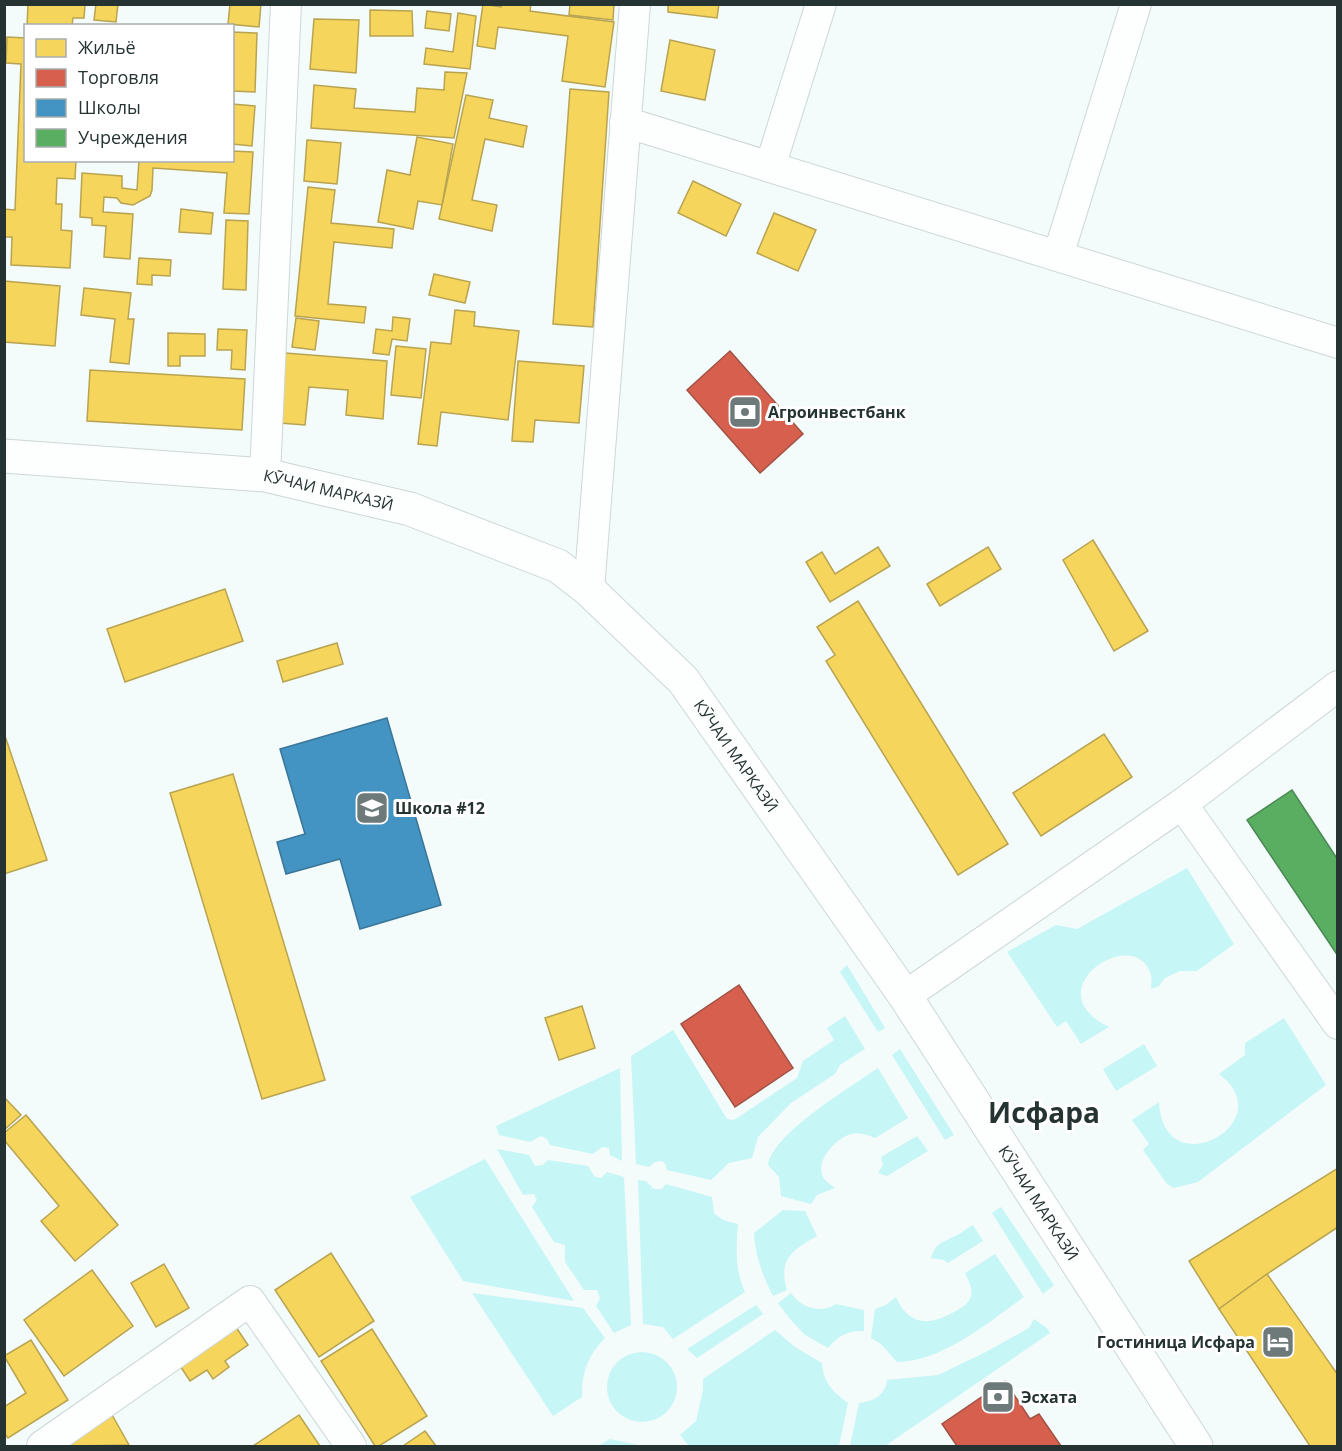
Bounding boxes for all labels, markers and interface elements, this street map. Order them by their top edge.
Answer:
legend [24,24,234,162]
text: Жильё [78,35,136,59]
text: Торговля [78,65,159,89]
text: Школы [78,95,141,119]
text: Учреждения [78,125,188,149]
bank icon: Агроинвестбанк [727,394,763,430]
place label: Агроинвестбанк [768,401,906,423]
street label: КӮЧАИ МАРКАЗӢ [261,464,396,516]
street label: КӮЧАИ МАРКАЗӢ [689,695,783,816]
school or university icon: Школа #12 [354,790,390,826]
place label: Школа #12 [395,797,485,819]
district label: Исфара [988,1093,1100,1131]
street label: КӮЧАИ МАРКАЗӢ [993,1141,1084,1264]
hotel icon: Гостиница Исфара [1260,1324,1296,1360]
place label: Гостиница Исфара [1097,1331,1255,1353]
bank icon: Эсхата [980,1379,1016,1415]
place label: Эсхата [1021,1386,1077,1408]

